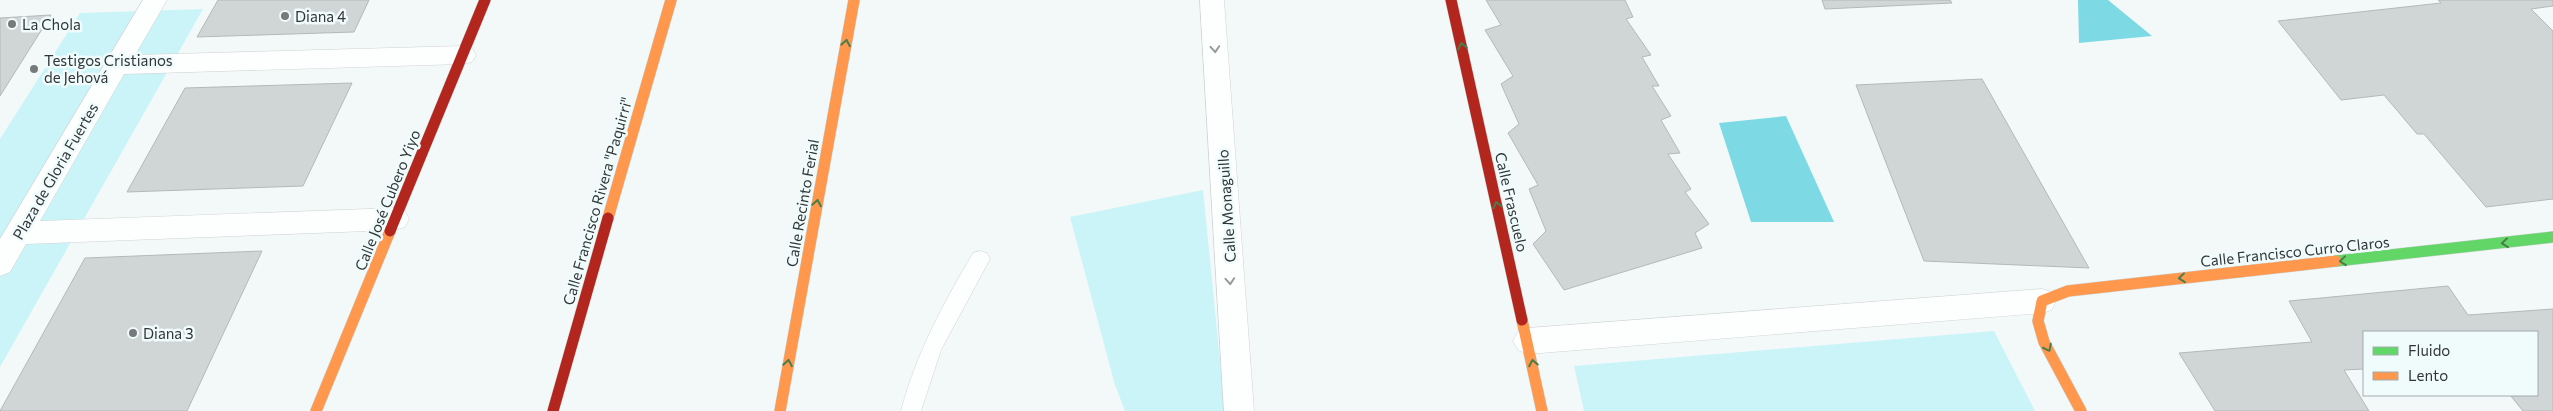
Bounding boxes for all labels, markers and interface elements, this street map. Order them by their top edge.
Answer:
place label: Diana 4 [295,7,346,25]
marker: Diana 4 [279,10,291,22]
place label: La Chola [22,15,81,33]
marker: La Chola [6,18,18,30]
one-way arrow [841,39,851,48]
one-way arrow [1457,42,1468,51]
one-way arrow [1210,45,1221,53]
place label: Testigos Cristianos de Jehová [44,51,173,86]
marker: Testigos Cristianos de Jehová [28,63,40,75]
street label: Calle Francisco Rivera "Paquirri" [559,95,635,307]
street label: Plaza de Gloria Fuertes [9,99,101,242]
street label: Calle José Cubero Yiyo [350,127,424,273]
street label: Calle Recinto Ferial [782,138,822,268]
street label: Calle Monaguillo [1213,149,1239,263]
street label: Calle Frascuelo [1492,150,1532,254]
one-way arrow [812,199,822,207]
one-way arrow [1493,200,1503,209]
street label: Calle Francisco Curro Claros [2200,232,2391,270]
one-way arrow [2500,237,2508,248]
one-way arrow [2339,255,2347,266]
one-way arrow [2177,272,2185,283]
one-way arrow [1225,277,1236,285]
place label: Diana 3 [143,324,194,342]
marker: Diana 3 [127,327,139,339]
legend [2363,331,2538,396]
text: Fluido [2408,341,2450,359]
one-way arrow [2042,343,2052,352]
one-way arrow [783,359,793,367]
one-way arrow [1528,359,1538,368]
text: Lento [2408,366,2448,384]

